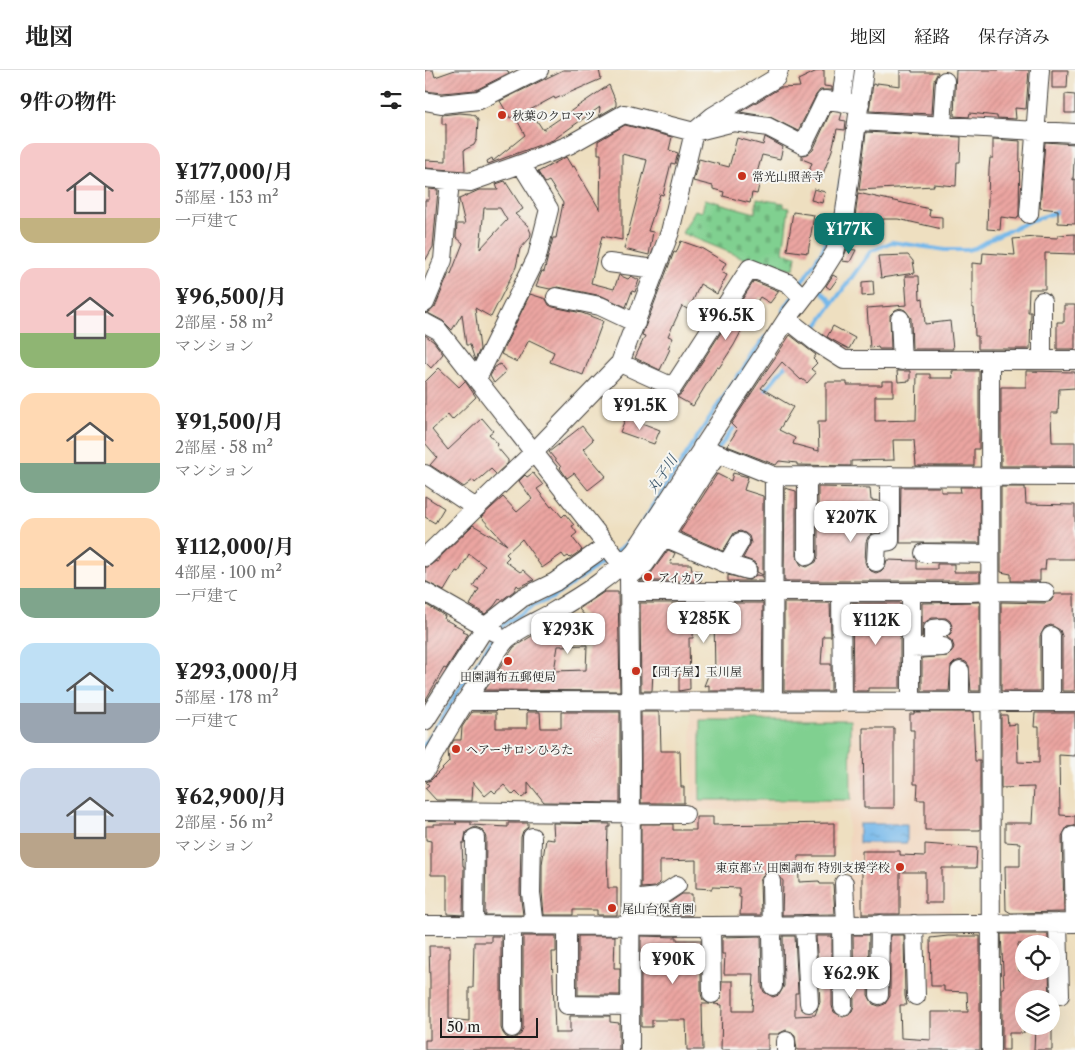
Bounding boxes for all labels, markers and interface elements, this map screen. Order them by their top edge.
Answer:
text: 地図 [25,22,73,51]
text: 地図 [850,26,886,48]
text: 経路 [914,26,950,48]
text: 保存済み [978,26,1050,48]
icon: filters [377,86,405,114]
text: 9件の物件 [20,89,117,114]
place label: 秋葉のクロマツ [512,108,596,123]
marker: 秋葉のクロマツ [496,109,508,121]
text: ¥177,000/月 [175,159,294,184]
icon: home [60,163,120,223]
place label: 常光山照善寺 [752,169,824,184]
marker: 常光山照善寺 [736,170,748,182]
text: 5部屋 · 153 m² [175,187,279,207]
text: 一戸建て [175,210,239,230]
pin: ¥177K [814,212,884,255]
text: ¥177K [825,219,873,239]
text: ¥96,500/月 [175,284,287,309]
icon: home [60,288,120,348]
pin: ¥96.5K [685,298,767,341]
text: ¥96.5K [698,305,754,325]
text: 2部屋 · 58 m² [175,312,273,332]
text: マンション [175,335,254,355]
pin: ¥91.5K [599,388,681,431]
text: ¥91.5K [613,395,667,415]
text: ¥91,500/月 [175,409,284,434]
icon: home [60,413,120,473]
text: 2部屋 · 58 m² [175,437,273,457]
water label: 丸子川 [643,450,682,496]
text: マンション [175,460,254,480]
pin: ¥207K [816,500,886,543]
text: ¥207K [825,507,877,527]
text: ¥112,000/月 [175,534,295,559]
icon: home [60,538,120,598]
text: 4部屋 · 100 m² [175,562,282,582]
place label: アイカワ [658,570,705,585]
marker: アイカワ [642,571,654,583]
text: 一戸建て [175,585,239,605]
pin: ¥285K [669,602,739,644]
pin: ¥112K [841,604,911,646]
text: ¥285K [678,608,730,628]
text: ¥112K [852,610,900,630]
pin: ¥293K [533,612,603,655]
text: ¥293K [542,619,594,639]
marker: 田園調布五郵便局 [502,655,514,667]
text: ¥293,000/月 [175,659,300,684]
icon: home [60,663,120,723]
place label: 【団子屋】玉川屋 [646,664,742,679]
marker: 【団子屋】玉川屋 [630,665,642,677]
place label: 田園調布五郵便局 [460,669,556,684]
text: 5部屋 · 178 m² [175,687,279,707]
text: 一戸建て [175,710,239,730]
place label: ヘアーサロンひろた [466,742,573,757]
marker: ヘアーサロンひろた [450,743,462,755]
text: ¥62,900/月 [175,784,287,809]
icon: home [60,788,120,848]
text: 2部屋 · 56 m² [175,812,273,832]
text: マンション [175,835,254,855]
place label: 東京都立 田園調布 特別支援学校 [716,860,890,875]
marker: 東京都立 田園調布 特別支援学校 [894,861,906,873]
place label: 尾山台保育園 [622,901,694,916]
marker: 尾山台保育園 [606,902,618,914]
map controls [1015,935,1060,1035]
button: locate [1015,935,1060,980]
pin: ¥90K [643,942,703,985]
text: ¥90K [651,949,695,969]
pin: ¥62.9K [810,956,892,999]
text: ¥62.9K [823,963,879,983]
button: layers [1015,990,1060,1035]
scale bar [440,1015,537,1038]
text: 50 m [447,1018,480,1036]

